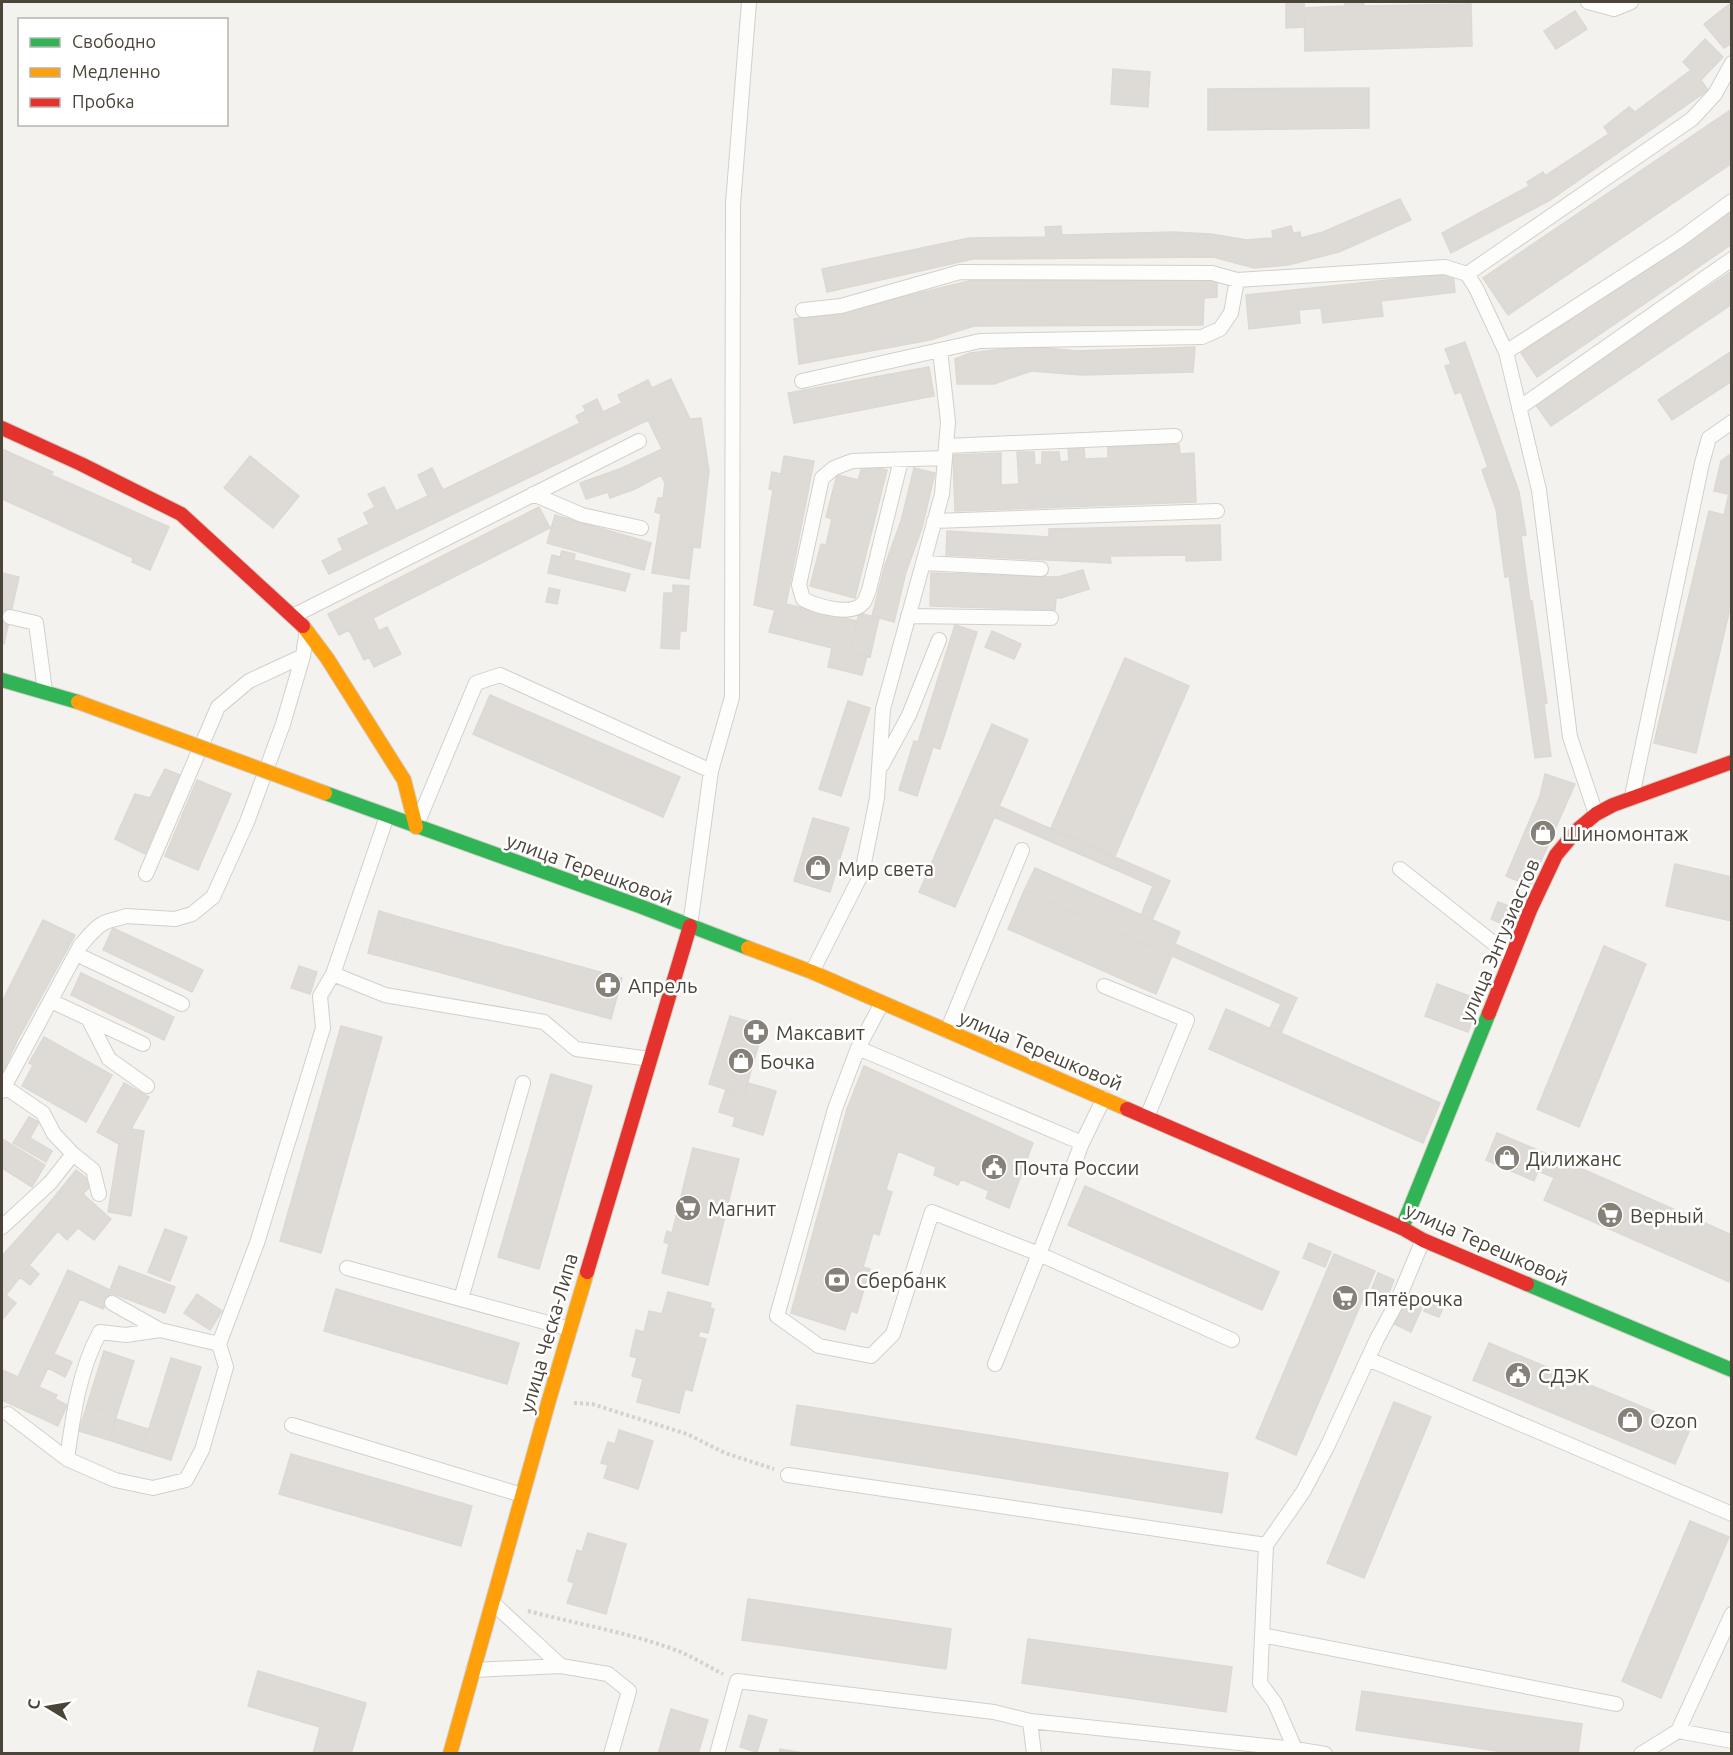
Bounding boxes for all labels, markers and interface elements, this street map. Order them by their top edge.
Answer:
legend [18,18,228,126]
text: Свободно [72,31,156,51]
text: Медленно [72,61,161,81]
text: Пробка [72,91,135,111]
shop icon: Шиномонтаж [1528,818,1558,848]
place label: Шиномонтаж [1562,822,1689,845]
street label: улица Терешковой [503,828,677,910]
shop icon: Мир света [803,853,833,883]
street label: улица Энтузиастов [1454,855,1544,1025]
place label: Мир света [838,857,934,880]
pharmacy icon: Апрель [593,970,623,1000]
place label: Апрель [628,974,697,997]
street label: улица Терешковой [956,1005,1126,1095]
pharmacy icon: Максавит [741,1017,771,1047]
place label: Максавит [776,1021,865,1044]
shop icon: Бочка [726,1046,756,1076]
place label: Бочка [760,1050,815,1073]
shop icon: Дилижанс [1492,1143,1522,1173]
place label: Дилижанс [1526,1147,1621,1170]
public building icon: Почта России [979,1152,1009,1182]
place label: Почта России [1014,1156,1139,1179]
supermarket icon: Магнит [673,1193,703,1223]
place label: Магнит [708,1197,776,1220]
street label: улица Терешковой [1402,1198,1572,1290]
supermarket icon: Верный [1595,1200,1625,1230]
place label: Верный [1630,1204,1704,1227]
street label: улица Ческа-Липа [514,1250,582,1416]
bank icon: Сбербанк [822,1265,852,1295]
place label: Сбербанк [856,1269,947,1292]
supermarket icon: Пятёрочка [1330,1283,1360,1313]
place label: Пятёрочка [1364,1287,1463,1310]
public building icon: СДЭК [1503,1360,1533,1390]
place label: СДЭК [1538,1364,1589,1387]
shop icon: Ozon [1615,1405,1645,1435]
place label: Ozon [1650,1409,1698,1432]
north arrow [18,1677,78,1737]
text: С [23,1697,43,1711]

